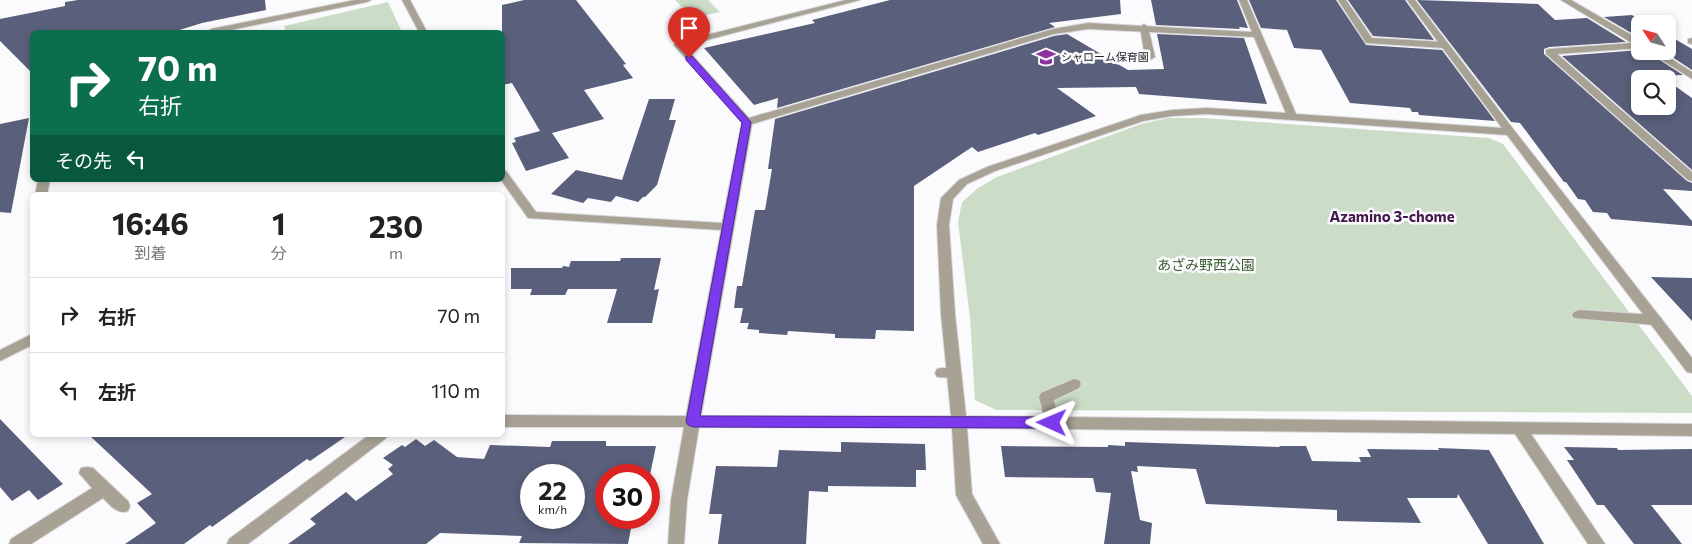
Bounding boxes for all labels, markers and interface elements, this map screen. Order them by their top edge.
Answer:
pin [668,7,710,58]
icon: arrive [675,14,703,42]
north arrow [1631,15,1676,60]
map controls [1631,15,1676,115]
text: 70 m [138,45,218,88]
school or university icon: シャローム保育園 [1035,46,1057,68]
icon: right [55,50,120,115]
place label: シャローム保育園 [1061,50,1149,63]
button: search [1631,70,1676,115]
text: 右折 [138,92,182,119]
icon: left [122,145,150,173]
text: その先 [55,149,112,172]
text: 16:46 [112,204,189,241]
text: 1 [272,204,286,241]
text: 230 [369,207,423,244]
district label: Azamino 3-chome [1329,207,1455,225]
text: 到着 [134,243,166,262]
text: 分 [271,243,287,262]
text: m [389,243,403,262]
park label: あざみ野西公園 [1157,256,1255,273]
icon: right [55,301,83,329]
text: 70 m [437,304,480,327]
text: 右折 [98,305,136,328]
icon: left [55,376,83,404]
text: 110 m [431,379,480,402]
text: 左折 [98,380,136,403]
position arrow [1025,396,1077,448]
speed limit sign: 30 [595,464,660,529]
text: 22 [538,475,567,505]
text: km/h [538,502,567,516]

